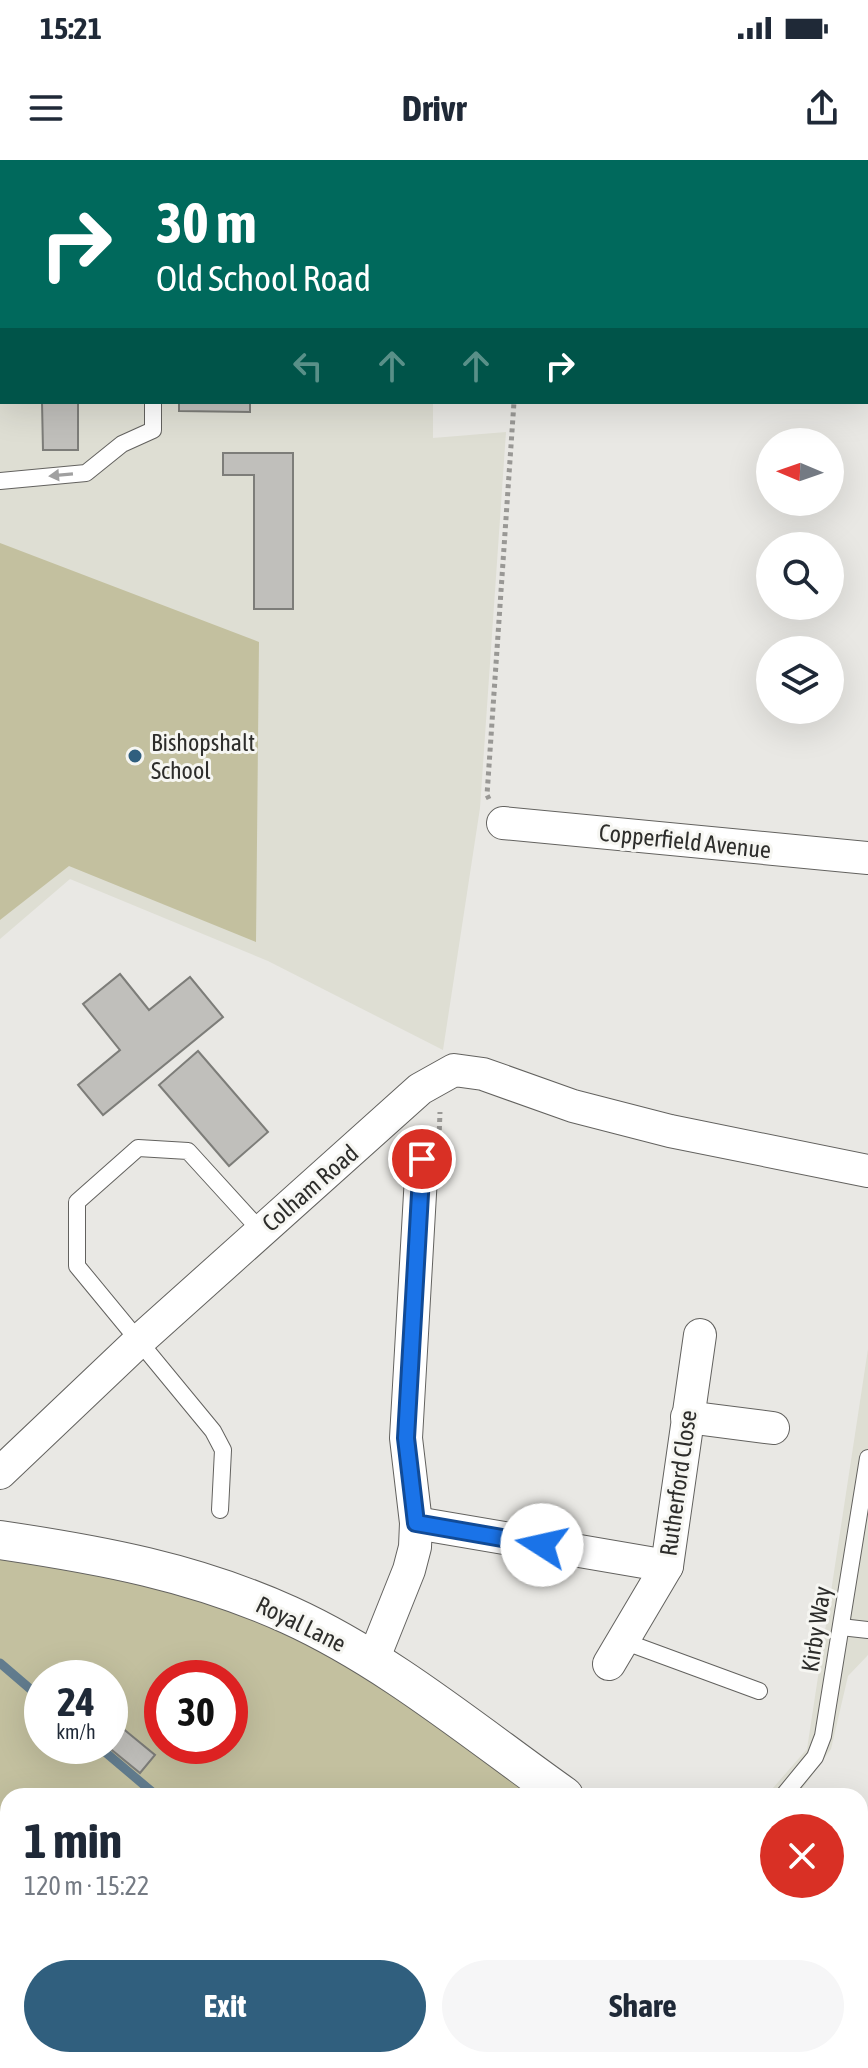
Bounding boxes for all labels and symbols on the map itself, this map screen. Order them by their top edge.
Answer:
north arrow [756,428,844,516]
one-way arrow [48,469,73,482]
place label: Bishopshalt School [151,729,255,784]
marker: Bishopshalt School [126,747,144,765]
street label: Copperfield Avenue [598,819,772,863]
pin [388,1125,456,1193]
street label: Colham Road [257,1139,363,1237]
street label: Rutherford Close [654,1408,702,1558]
position arrow [500,1503,584,1587]
street label: Kirby Way [796,1584,836,1674]
street label: Royal Lane [252,1591,350,1657]
speed limit sign: 30 [144,1660,248,1764]

